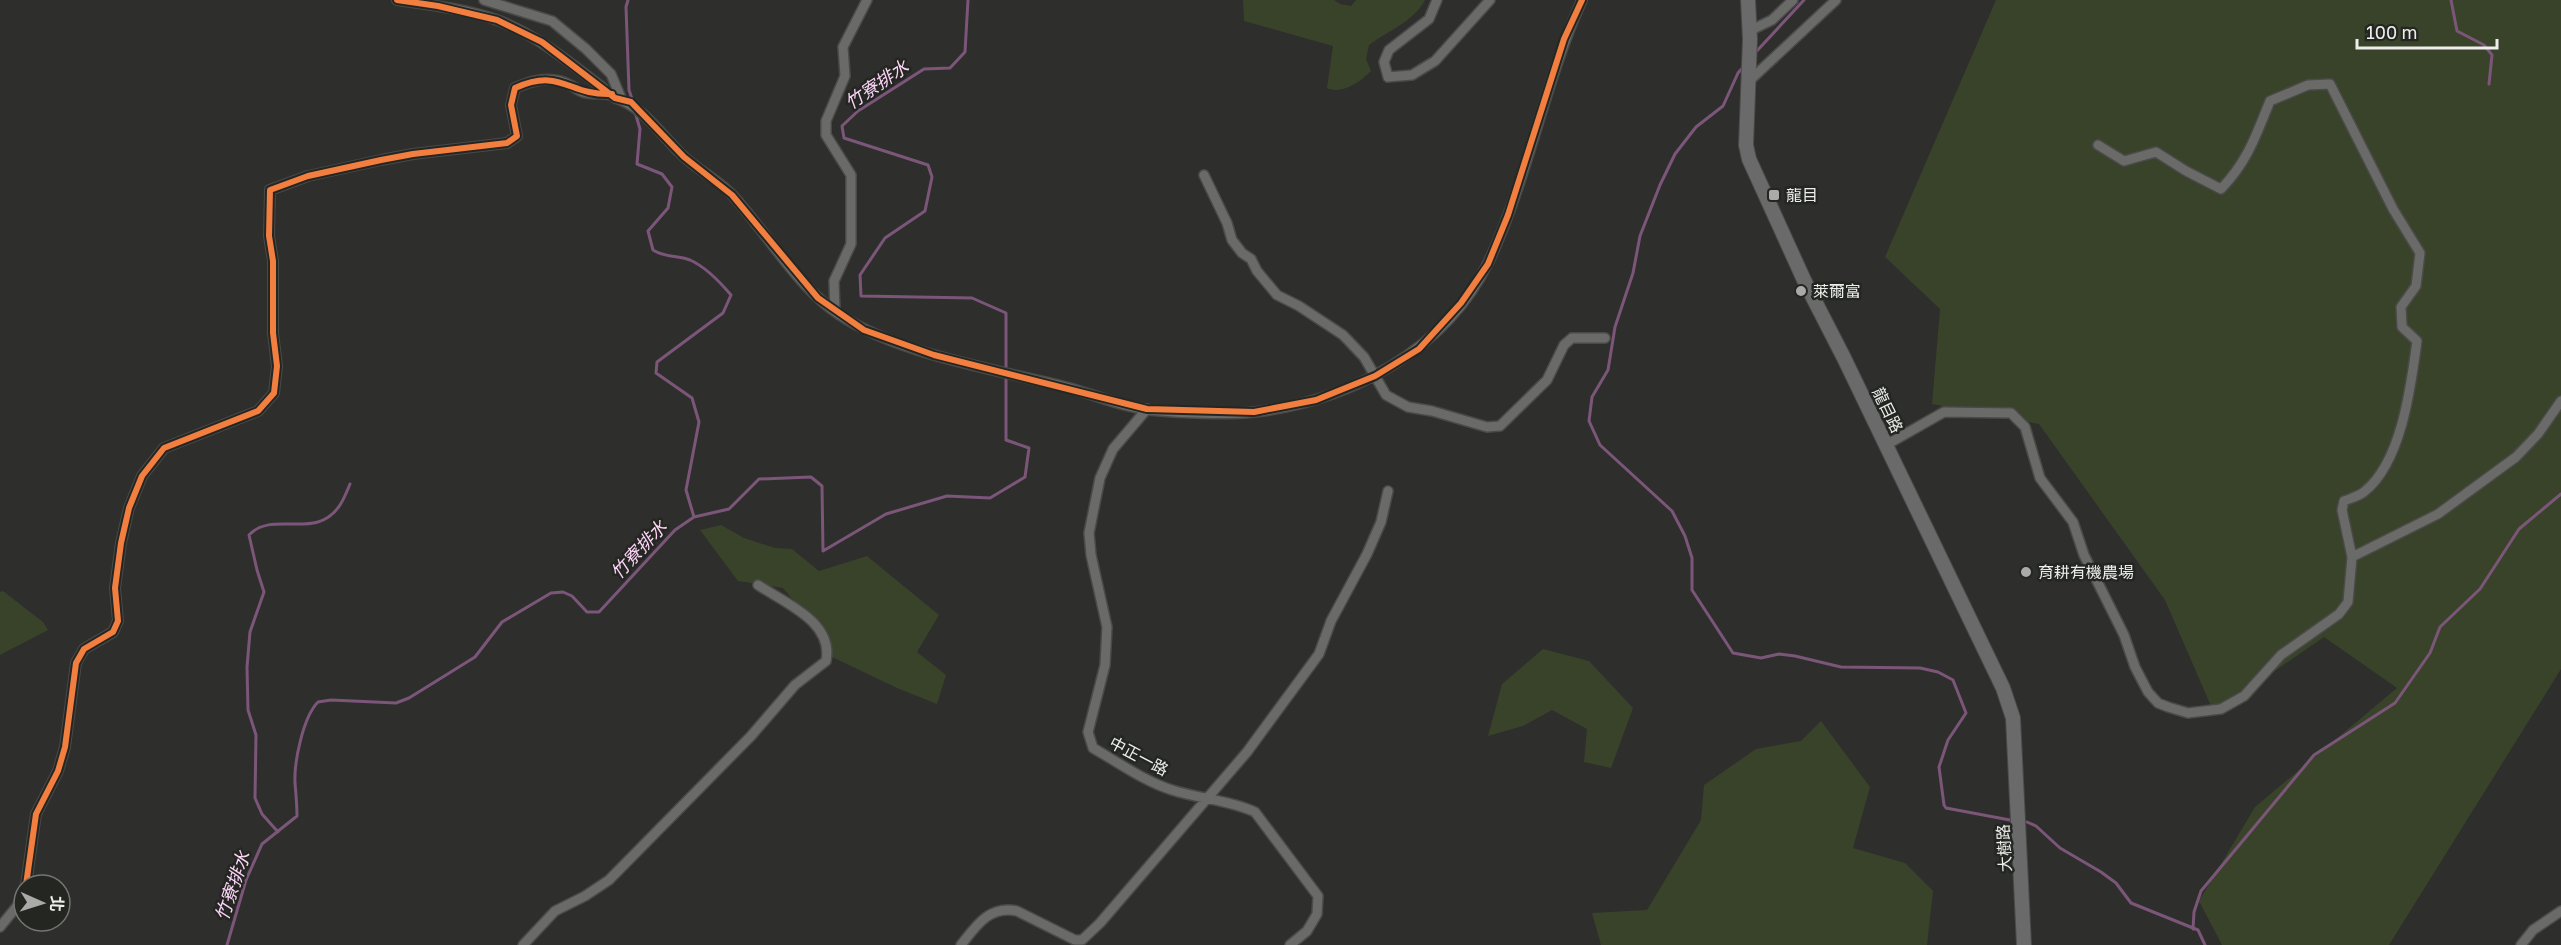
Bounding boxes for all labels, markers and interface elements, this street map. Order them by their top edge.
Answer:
scale bar [2357,12,2496,50]
text: 100 m [2366,21,2417,43]
water label: 竹寮排水 [840,54,913,113]
place label: 龍目 [1786,185,1818,205]
marker: 龍目 [1767,188,1781,202]
place label: 萊爾富 [1813,281,1861,301]
marker: 萊爾富 [1794,284,1808,298]
street label: 龍目路 [1868,384,1908,436]
water label: 竹寮排水 [606,515,672,583]
place label: 育耕有機農場 [2038,562,2134,582]
marker: 育耕有機農場 [2019,565,2033,579]
street label: 中正一路 [1106,732,1172,780]
street label: 大樹路 [1993,824,2015,872]
water label: 竹寮排水 [210,847,255,923]
north arrow [12,873,72,933]
text: 北 [47,895,67,912]

